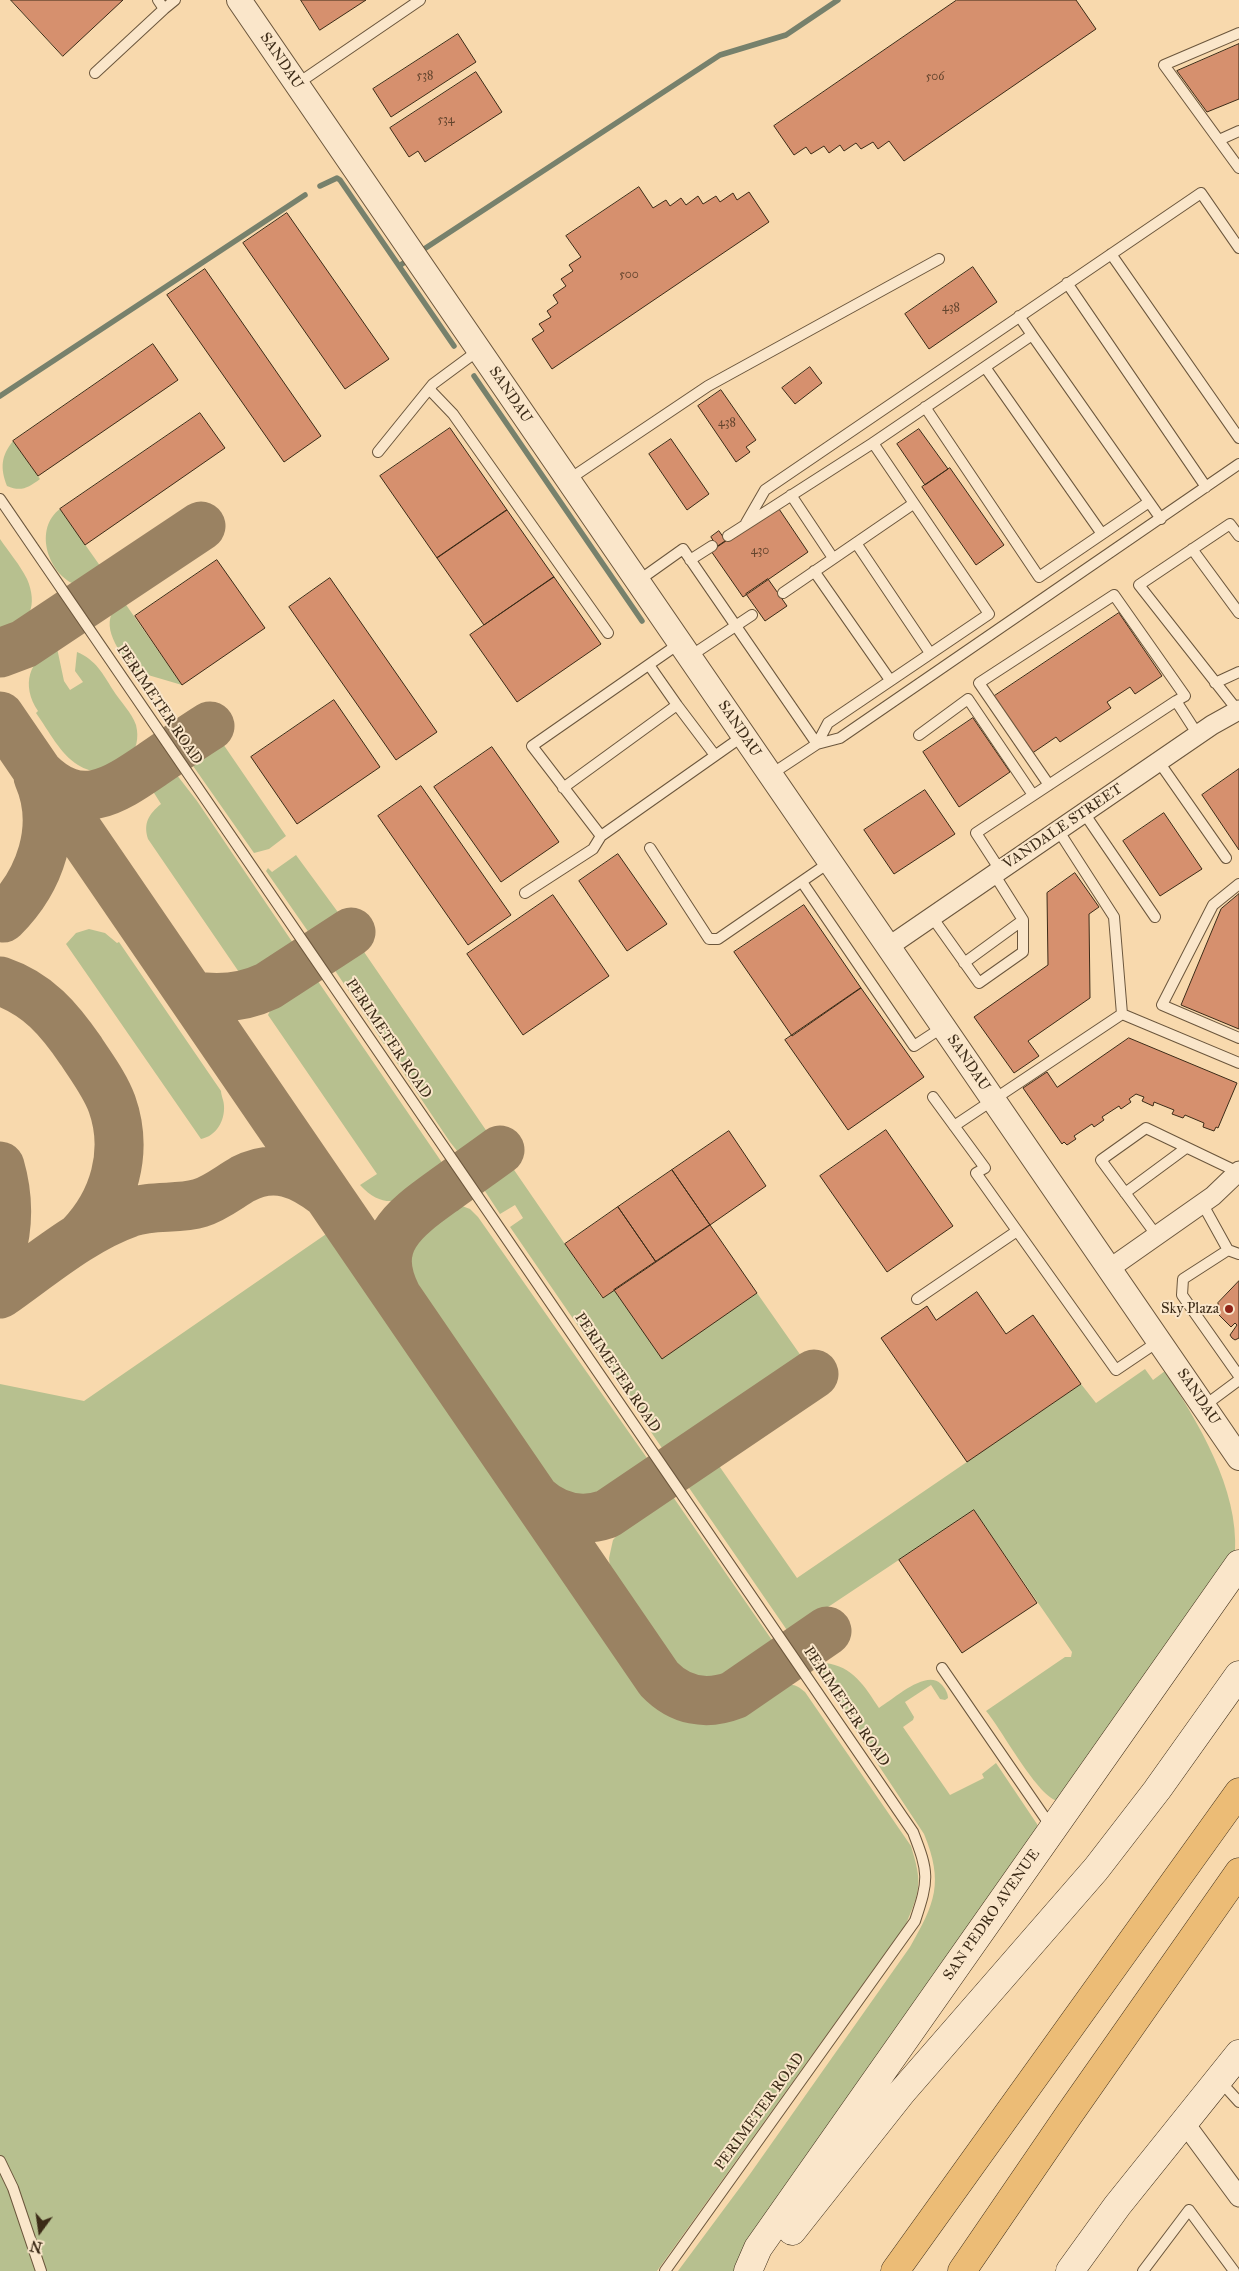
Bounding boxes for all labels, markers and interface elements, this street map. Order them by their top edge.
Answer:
street label: SANDAU [256,29,306,93]
house number: 538 [417,69,433,83]
house number: 506 [926,70,944,84]
house number: 534 [437,113,455,127]
house number: 500 [619,268,639,282]
house number: 438 [942,301,960,315]
street label: SANDAU [485,363,535,427]
house number: 438 [718,416,736,430]
house number: 430 [751,544,769,558]
street label: PERIMETER ROAD [112,642,206,768]
street label: SANDAU [714,697,764,761]
street label: VANDALE STREET [1000,780,1126,874]
street label: PERIMETER ROAD [341,976,435,1102]
street label: SANDAU [943,1031,993,1095]
place label: Sky Plaza [1161,1300,1219,1318]
marker: Sky Plaza [1223,1303,1235,1315]
street label: PERIMETER ROAD [570,1310,664,1436]
street label: SANDAU [1173,1365,1223,1429]
street label: PERIMETER ROAD [799,1644,893,1770]
street label: SAN PEDRO AVENUE [940,1846,1044,1984]
street label: PERIMETER ROAD [711,2050,809,2174]
north arrow [15,2206,65,2256]
text: N [28,2236,44,2256]

